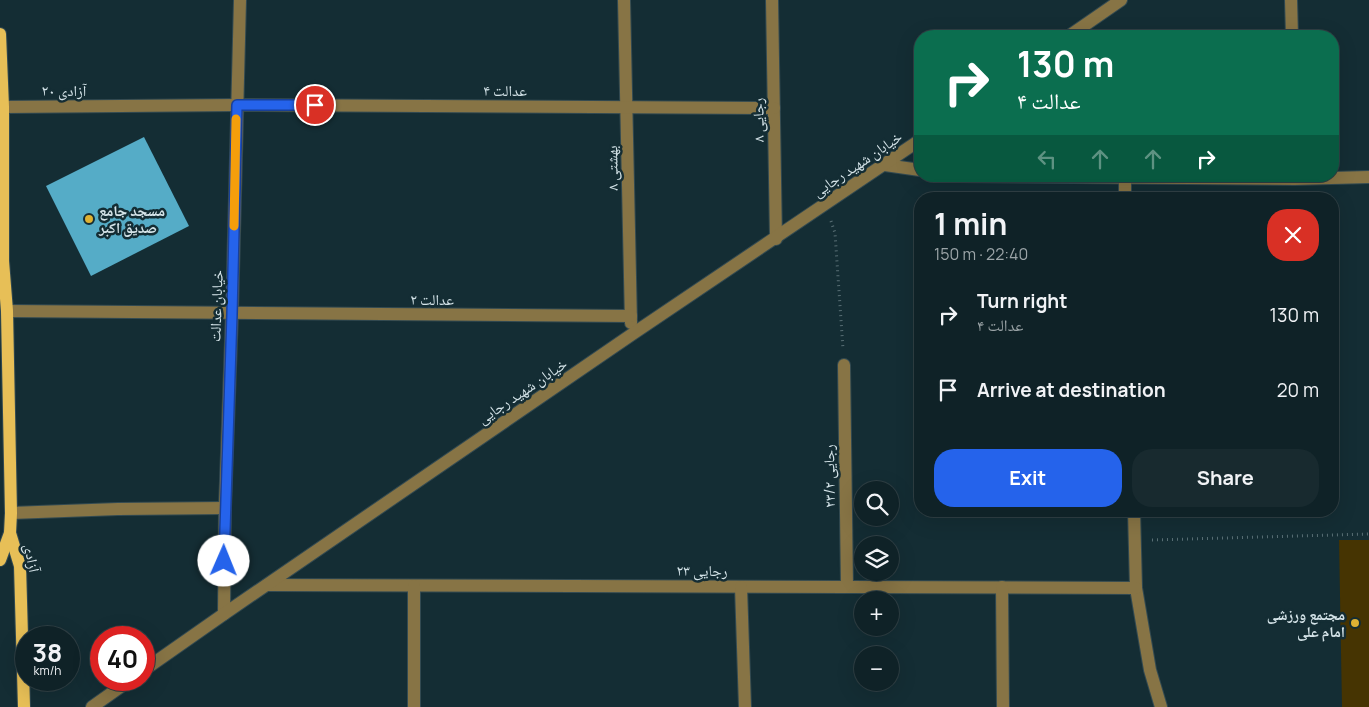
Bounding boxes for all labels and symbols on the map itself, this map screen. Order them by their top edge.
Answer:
street label: آزادی ۲۰ [42,80,88,101]
street label: عدالت ۴ [483,80,527,101]
pin [294,84,336,126]
street label: رجایی ۸ [747,97,769,142]
street label: خیابان شهید رجایی [808,126,906,202]
street label: بهشتی ۸ [601,145,623,191]
place label: مسجد جامع صدیق اکبر [98,200,165,238]
marker: مسجد جامع صدیق اکبر [83,213,95,225]
street label: خیابان عدالت [204,269,228,342]
street label: عدالت ۲ [410,289,454,310]
street label: خیابان شهید رجایی [473,353,571,429]
street label: رجایی ۲۳/۲ [818,444,840,508]
position arrow [197,534,249,586]
street label: آزادی [19,542,45,575]
street label: رجایی ۲۳ [676,560,728,581]
place label: مجتمع ورزشی امام علی [1267,604,1345,642]
marker: مجتمع ورزشی امام علی [1349,617,1361,629]
speed limit sign: 40 [90,626,155,691]

